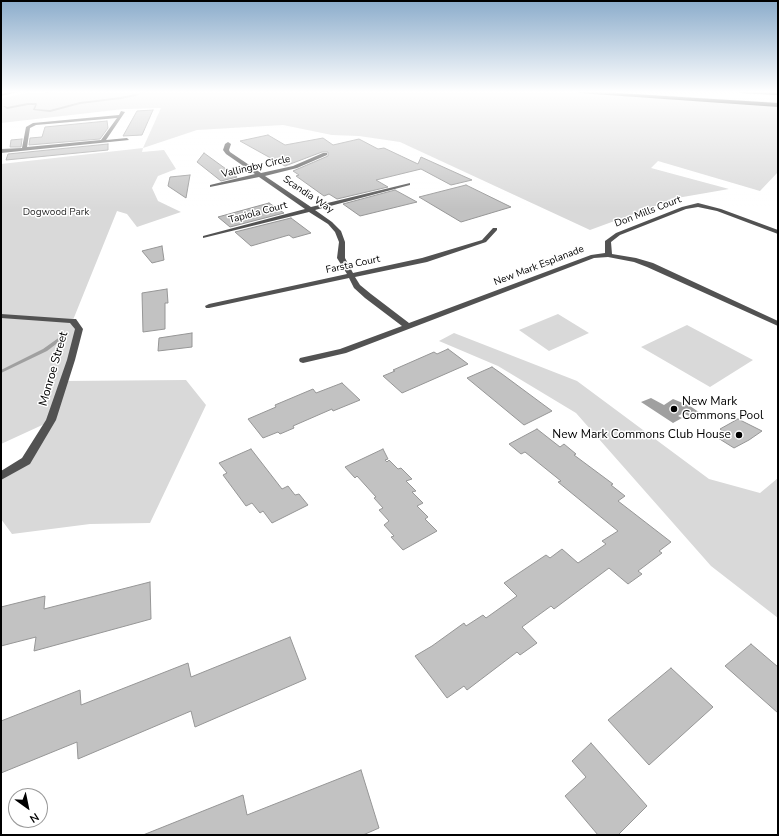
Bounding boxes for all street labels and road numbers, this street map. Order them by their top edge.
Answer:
street label: Vallingby Circle [220,153,292,181]
street label: Scandia Way [280,174,336,216]
street label: Don Mills Court [613,194,683,230]
street label: Tapiola Court [227,199,289,227]
street label: New Mark Esplanade [492,243,586,289]
street label: Farsta Court [325,253,381,277]
street label: Monroe Street [36,330,72,408]

